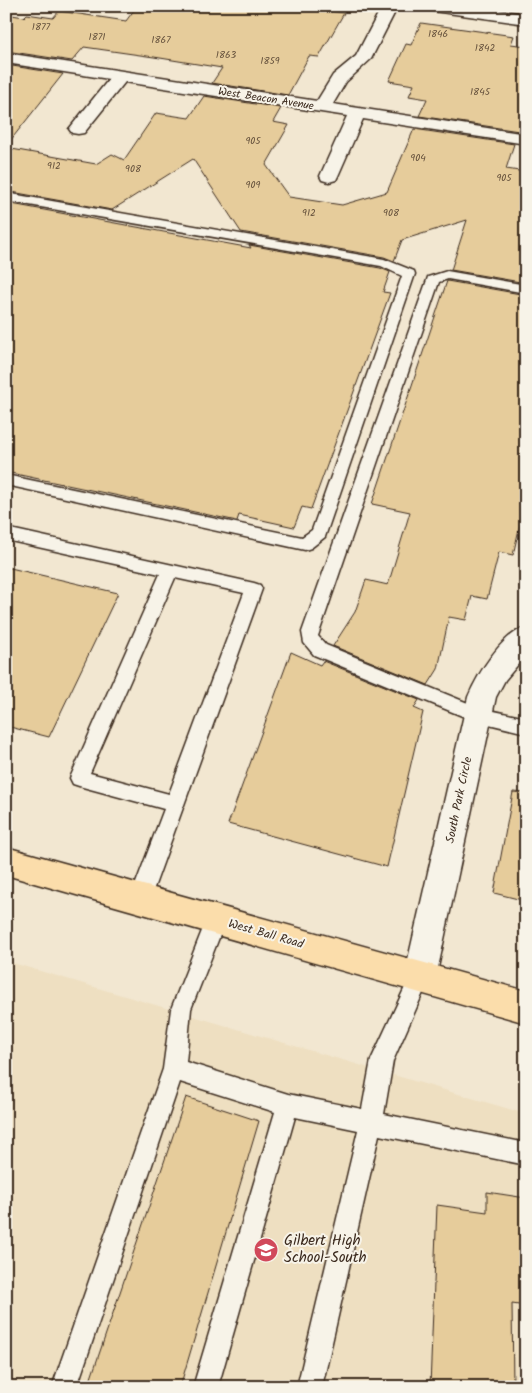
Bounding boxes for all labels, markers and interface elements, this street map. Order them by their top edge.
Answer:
house number: 1877 [32,19,51,35]
house number: 1846 [428,26,448,42]
house number: 1871 [89,29,105,45]
house number: 1867 [151,32,171,48]
house number: 1842 [475,40,495,56]
house number: 1863 [216,47,237,63]
house number: 1859 [260,53,280,69]
street label: West Beacon Avenue [217,83,315,115]
house number: 1845 [470,84,491,100]
house number: 905 [245,133,261,149]
house number: 904 [410,150,426,166]
house number: 912 [47,158,61,174]
house number: 908 [125,161,142,177]
house number: 905 [496,170,512,186]
house number: 909 [246,177,260,193]
house number: 912 [302,205,316,221]
house number: 908 [383,205,400,221]
street label: South Park Circle [441,755,478,845]
street label: West Ball Road [226,914,307,954]
place label: Gilbert High School-South [284,1229,367,1270]
school or university icon: Gilbert High School-South [253,1237,279,1263]

